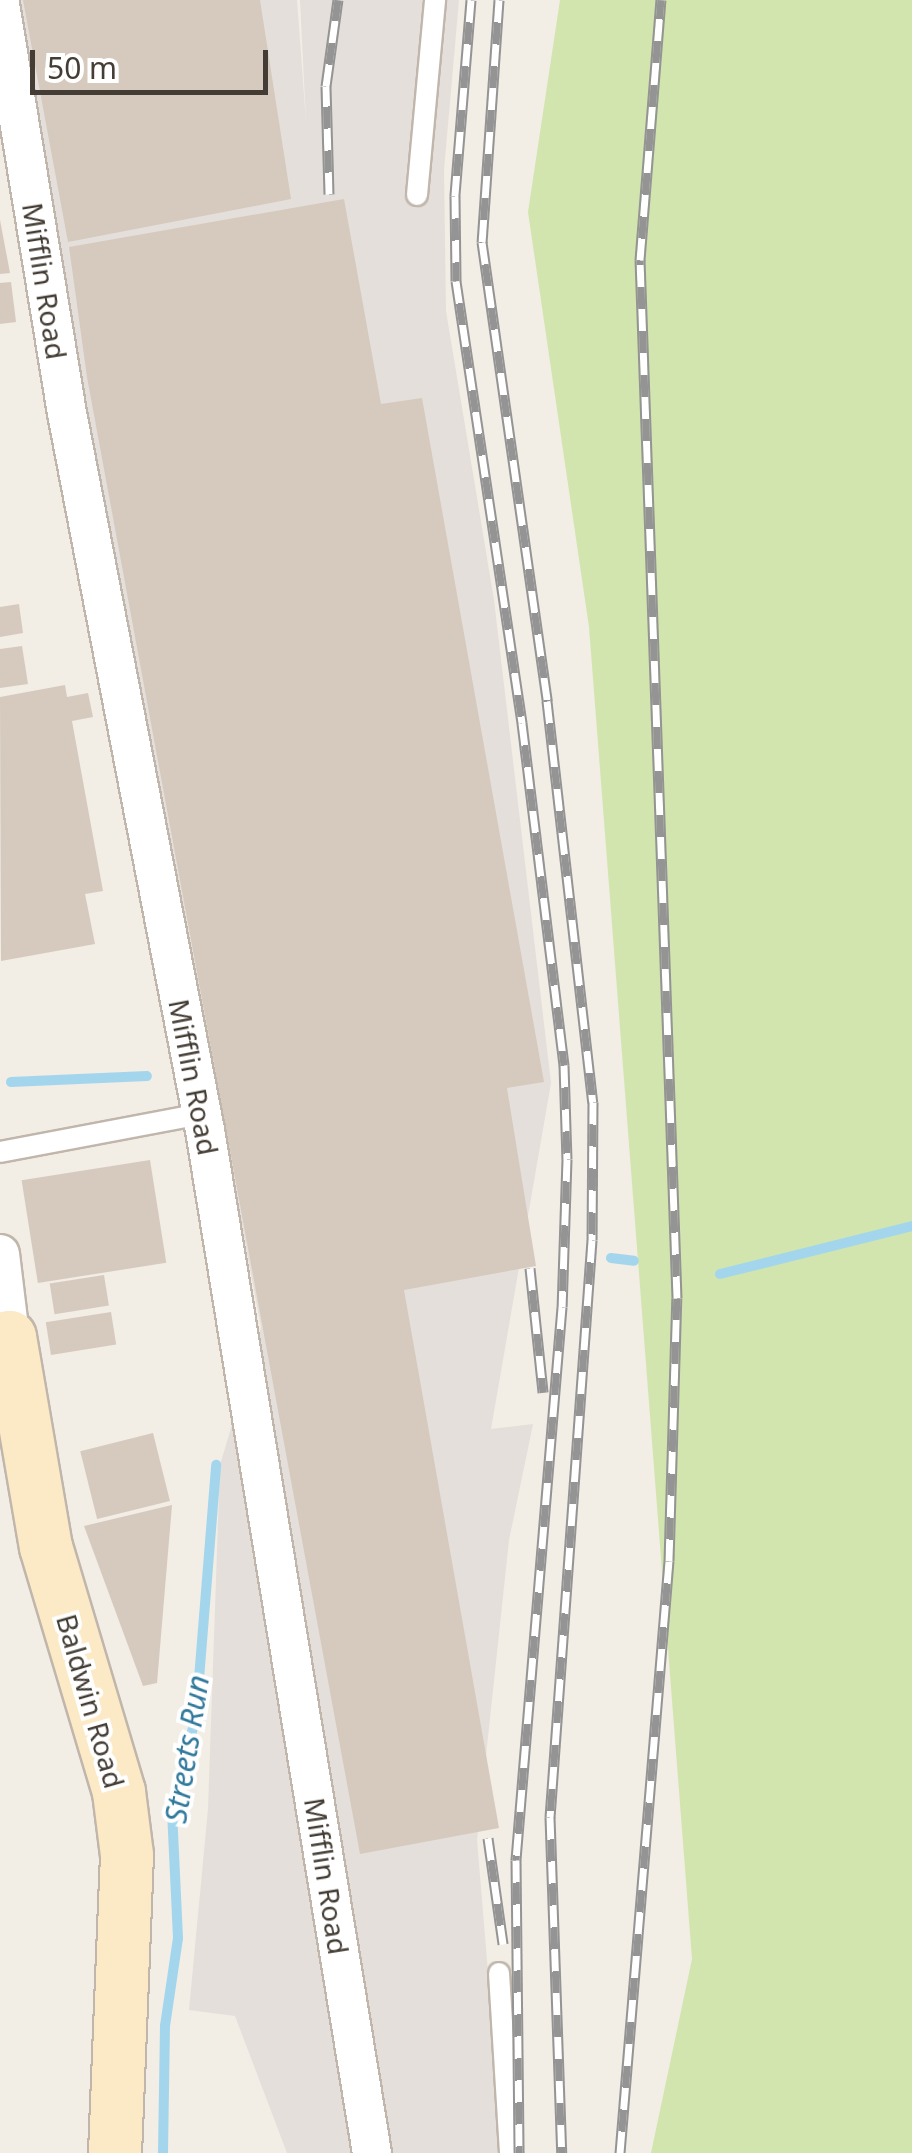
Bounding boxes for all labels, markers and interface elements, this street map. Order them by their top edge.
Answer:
scale bar [35,30,272,92]
text: 50 m [47,47,117,88]
street label: Mifflin Road [16,200,74,362]
street label: Mifflin Road [162,996,226,1158]
street label: Baldwin Road [50,1610,132,1792]
water label: Streets Run [158,1673,216,1825]
street label: Mifflin Road [298,1795,356,1957]

